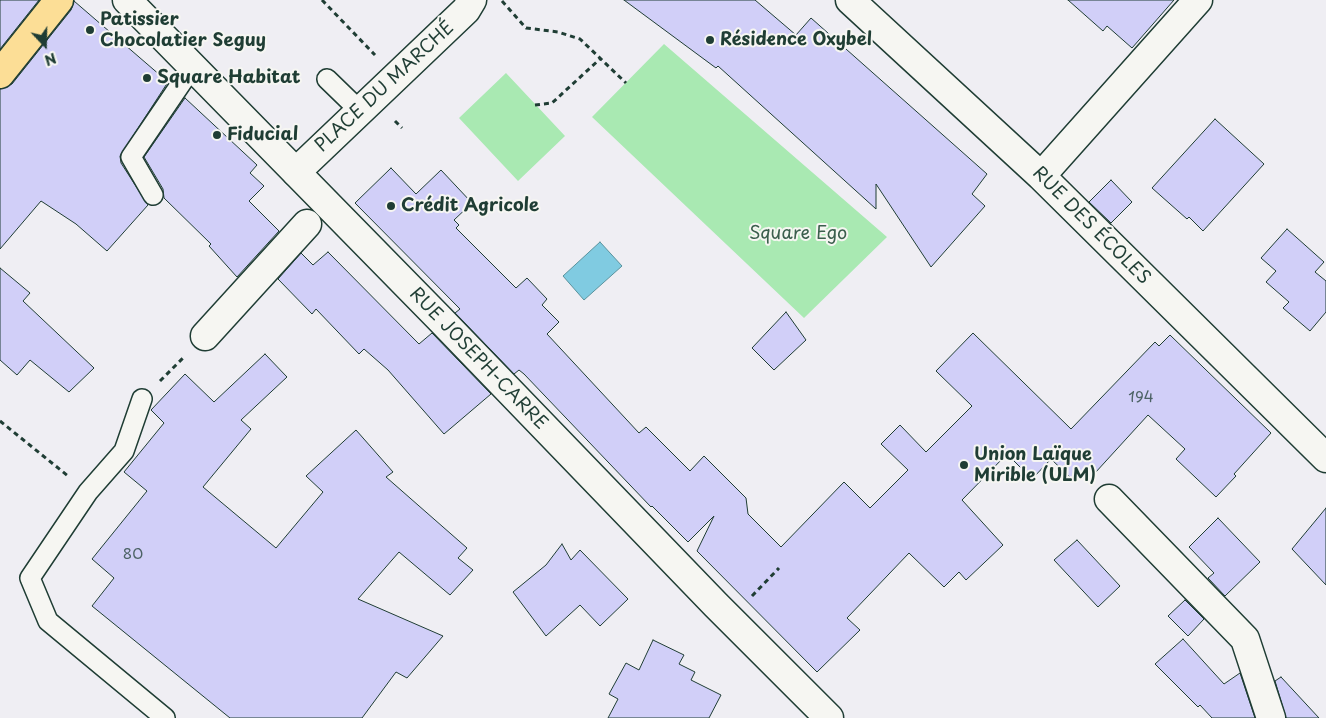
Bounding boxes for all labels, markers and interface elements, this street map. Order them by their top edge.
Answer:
place label: Patissier Chocolatier Seguy [100,9,266,52]
street label: PLACE DU MARCHÉ [311,17,459,157]
north arrow [20,20,70,70]
marker: Patissier Chocolatier Seguy [84,24,96,36]
place label: Résidence Oxybel [720,29,872,51]
marker: Résidence Oxybel [704,34,716,46]
text: N [42,48,59,71]
place label: Square Habitat [157,67,301,89]
marker: Square Habitat [141,72,153,84]
place label: Fiducial [227,124,298,146]
marker: Fiducial [211,129,223,141]
street label: RUE DES ÉCOLES [1028,163,1154,289]
place label: Crédit Agricole [401,195,539,217]
marker: Crédit Agricole [385,200,397,212]
park label: Square Ego [749,223,847,245]
street label: RUE JOSEPH-CARRE [405,284,551,434]
house number: 194 [1128,389,1154,407]
place label: Union Laïque Mirible (ULM) [974,444,1096,486]
marker: Union Laïque Mirible (ULM) [958,459,970,471]
house number: 80 [123,546,143,564]

